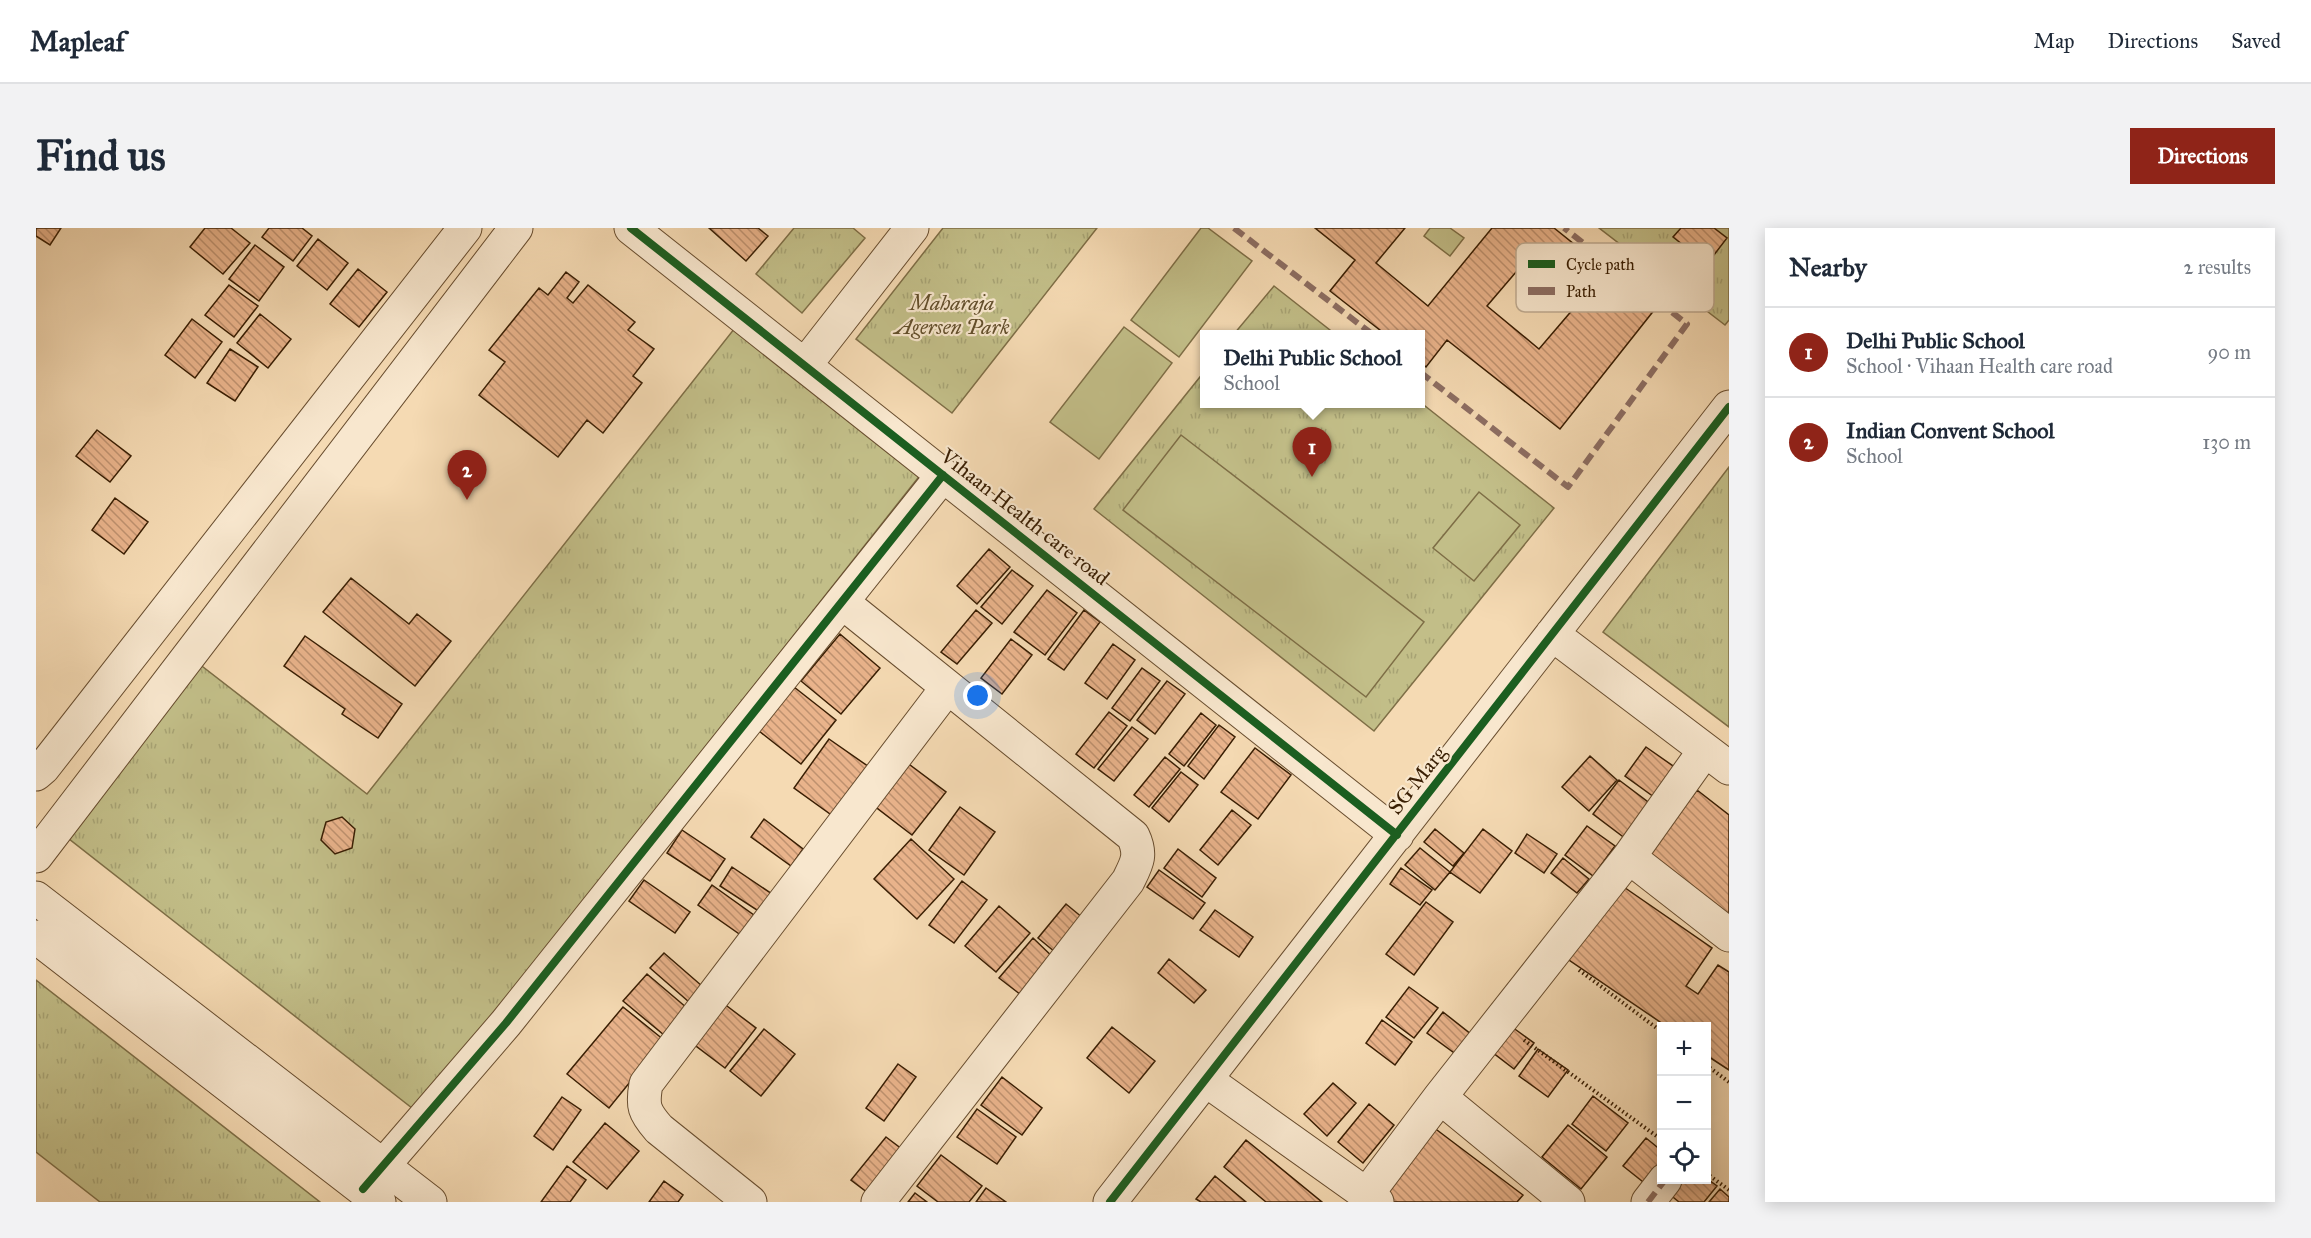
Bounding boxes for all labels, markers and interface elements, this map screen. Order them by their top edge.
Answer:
text: Mapleaf [30,24,125,59]
text: Map [2034,28,2075,54]
text: Directions [2108,28,2198,54]
text: Saved [2231,28,2281,54]
button: Directions [2130,128,2275,184]
text: Find us [36,130,166,182]
legend [1516,243,1714,312]
text: Nearby [1789,251,1867,283]
text: Cycle path [1566,255,1635,274]
text: 2 results [2183,255,2251,279]
text: Path [1566,282,1596,301]
park label: Maharaja Agersen Park [892,290,1010,340]
text: Delhi Public School [1846,327,2025,354]
popup [1200,330,1425,408]
text: 1 [1805,340,1812,364]
text: 90 m [2208,340,2251,364]
text: Delhi Public School [1223,344,1402,371]
text: School · Vihaan Health care road [1846,354,2113,378]
text: School [1223,371,1280,395]
text: Indian Convent School [1846,417,2054,444]
pin: 1 [1292,428,1332,477]
text: 2 [1804,430,1813,454]
text: 130 m [2202,430,2251,454]
street label: Vihaan Health care road [935,442,1115,591]
text: School [1846,444,1903,468]
pin: 2 [448,450,486,500]
your location [963,681,992,710]
street label: SG Marg [1382,740,1452,820]
map controls [1657,1022,1711,1184]
button: + [1657,1022,1711,1076]
button: − [1657,1076,1711,1130]
button: locate [1657,1130,1711,1184]

